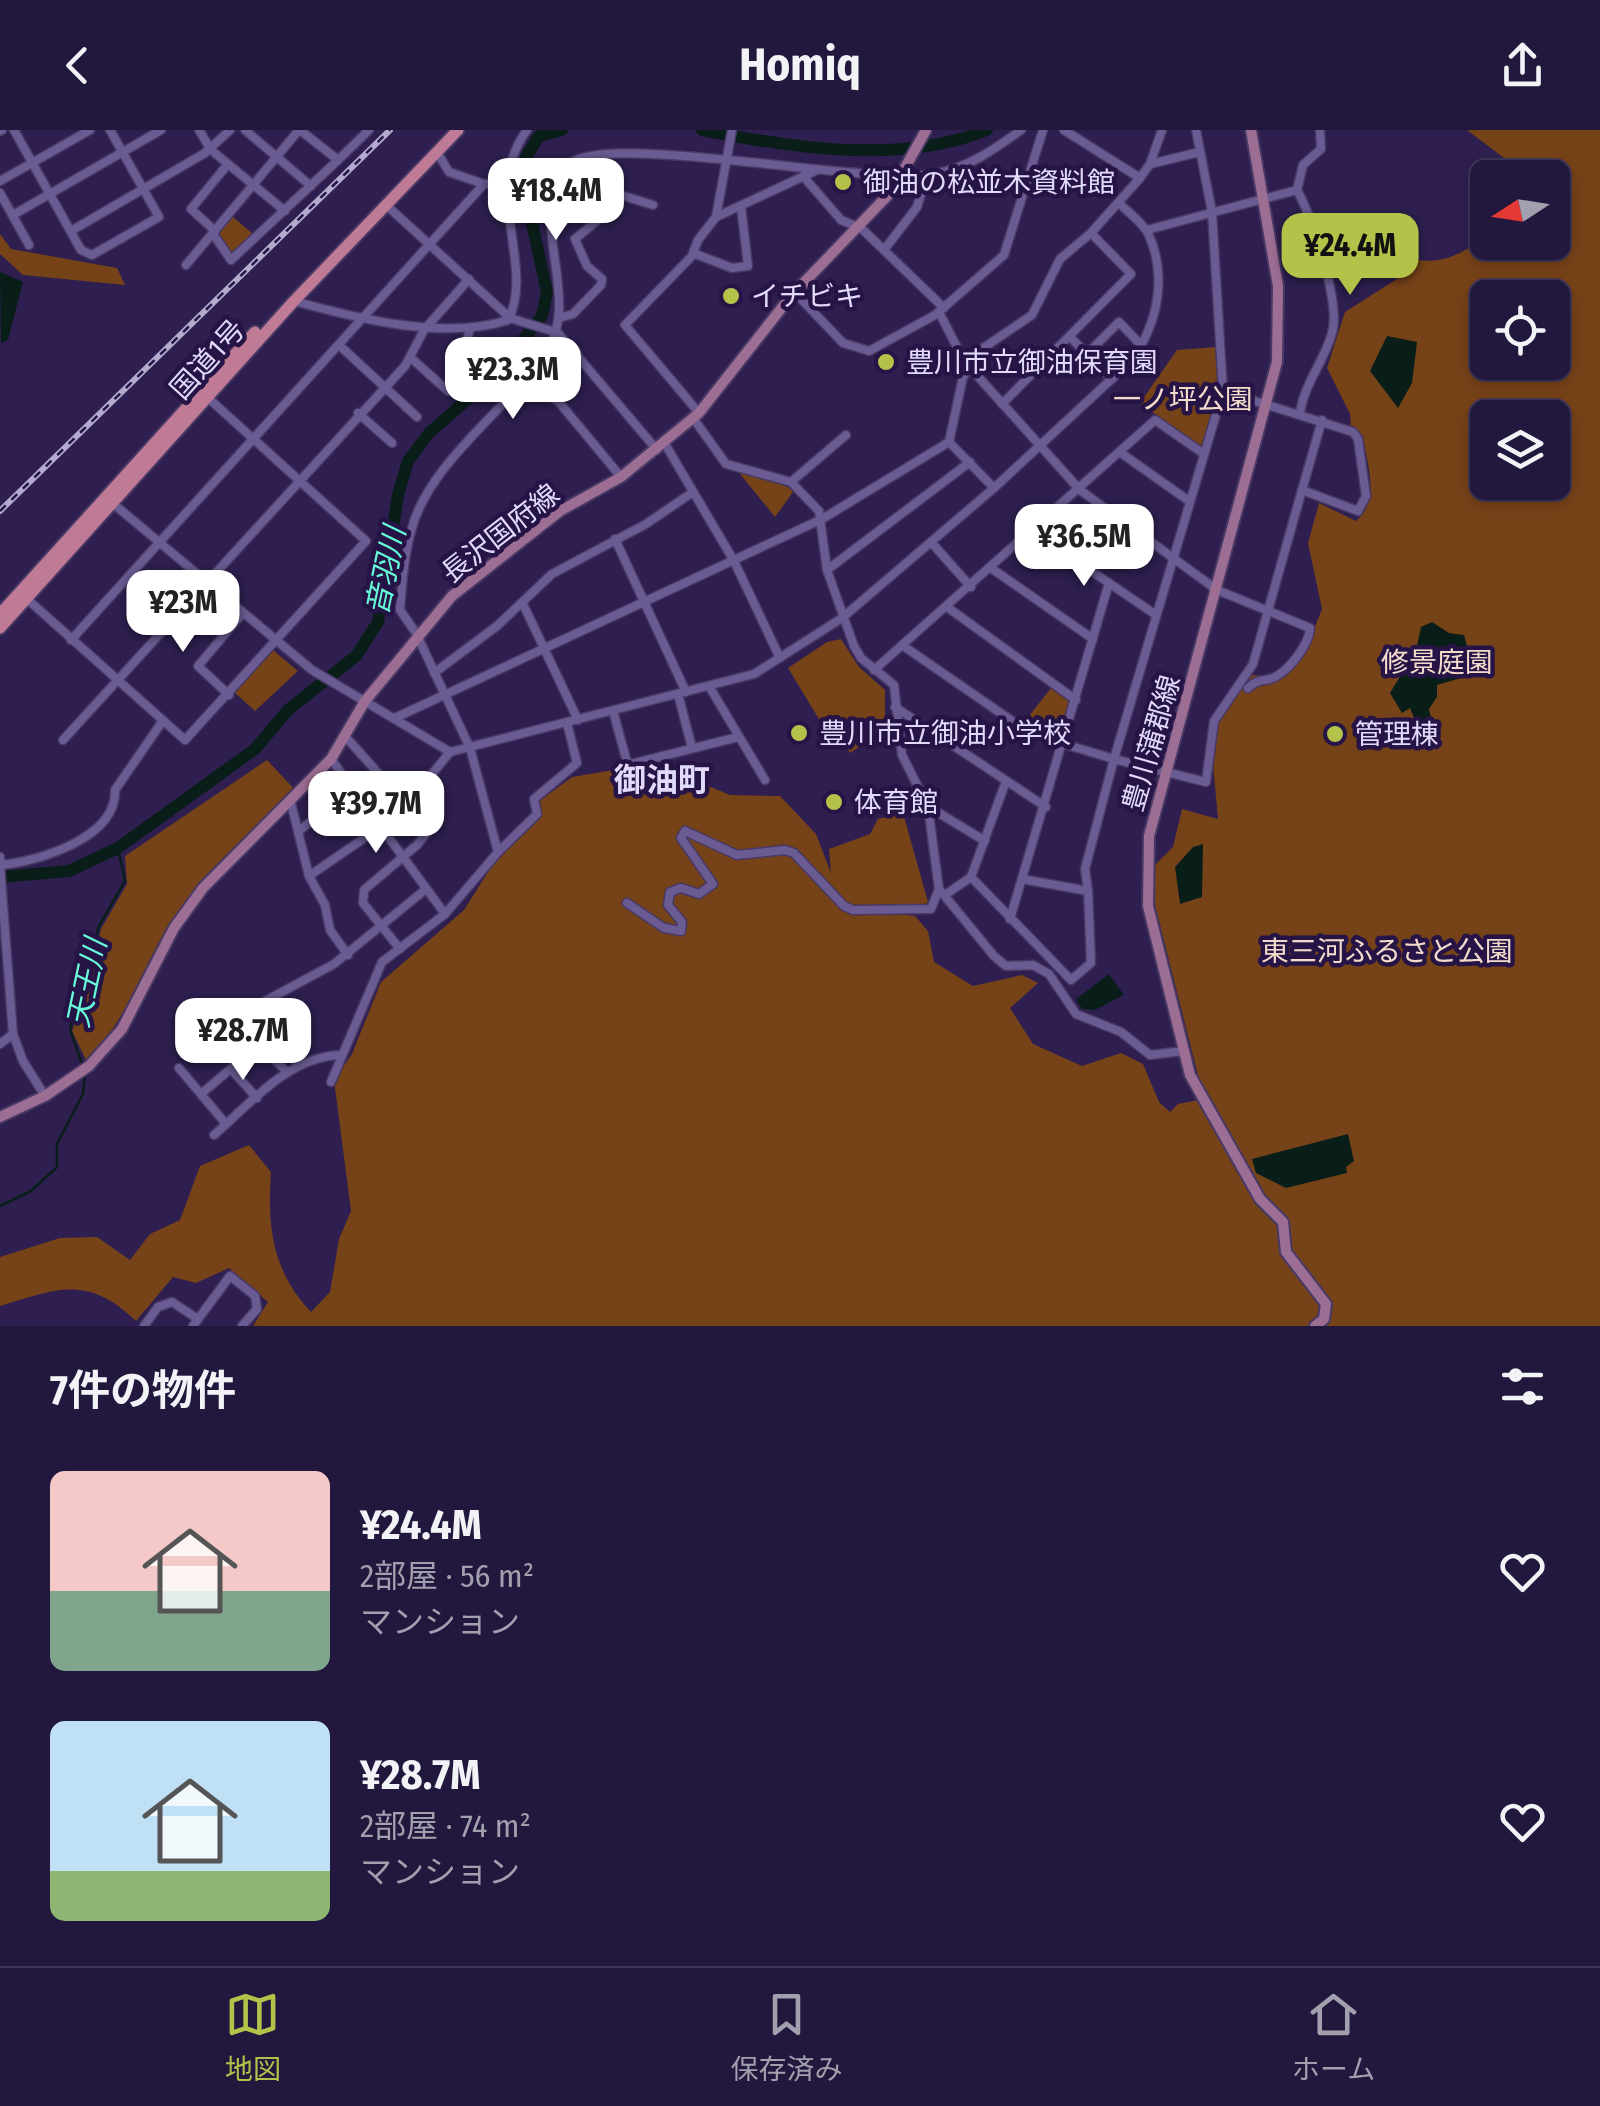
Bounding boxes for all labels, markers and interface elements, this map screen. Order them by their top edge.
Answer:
icon: back [50,38,105,93]
text: Homiq [739,38,861,92]
icon: share [1495,38,1550,93]
pin: ¥18.4M [475,158,637,243]
north arrow [1470,160,1570,260]
map controls [1470,160,1570,500]
place label: 御油の松並木資料館 [863,166,1115,199]
text: ¥18.4M [510,171,602,209]
marker: 御油の松並木資料館 [832,171,854,193]
pin: ¥24.4M [1269,213,1431,298]
text: ¥24.4M [1304,226,1396,264]
place label: イチビキ [751,280,863,313]
button: locate [1470,280,1570,380]
marker: イチビキ [720,285,742,307]
street label: 国道1号 [163,313,251,406]
pin: ¥23.3M [432,337,594,422]
place label: 豊川市立御油保育園 [906,346,1158,379]
text: ¥23.3M [467,350,559,388]
marker: 豊川市立御油保育園 [875,351,897,373]
park label: 一ノ坪公園 [1113,383,1253,416]
button: layers [1470,400,1570,500]
street label: 長沢国府線 [435,477,566,589]
pin: ¥36.5M [1003,504,1165,589]
text: ¥36.5M [1037,517,1131,555]
water label: 音羽川 [359,520,414,619]
pin: ¥23M [124,570,242,655]
text: ¥23M [148,583,218,621]
park label: 修景庭園 [1381,646,1493,679]
street label: 豊川蒲郡線 [1116,671,1187,815]
place label: 豊川市立御油小学校 [819,717,1071,750]
place label: 管理棟 [1355,718,1439,751]
marker: 豊川市立御油小学校 [788,722,810,744]
marker: 管理棟 [1324,723,1346,745]
district label: 御油町 [614,761,710,799]
pin: ¥39.7M [295,771,457,856]
text: ¥39.7M [330,784,422,822]
place label: 体育館 [854,786,938,819]
marker: 体育館 [823,791,845,813]
water label: 天王川 [60,932,115,1031]
park label: 東三河ふるさと公園 [1261,935,1513,968]
pin: ¥28.7M [162,998,324,1083]
text: ¥28.7M [197,1011,289,1049]
icon: filters [1495,1359,1550,1414]
text: 7件の物件 [50,1366,236,1416]
text: ¥24.4M [360,1500,482,1550]
icon: home [130,1511,250,1631]
icon: heart [1495,1544,1550,1599]
text: 2部屋 · 56 m² [360,1557,534,1595]
text: マンション [360,1603,520,1641]
text: ¥28.7M [360,1750,480,1800]
icon: home [130,1761,250,1881]
icon: heart [1495,1794,1550,1849]
text: 2部屋 · 74 m² [360,1807,531,1845]
text: マンション [360,1853,520,1891]
tab: 地図 [225,1987,281,2087]
tab: 保存済み [730,1987,842,2087]
tab: ホーム [1292,1987,1375,2087]

